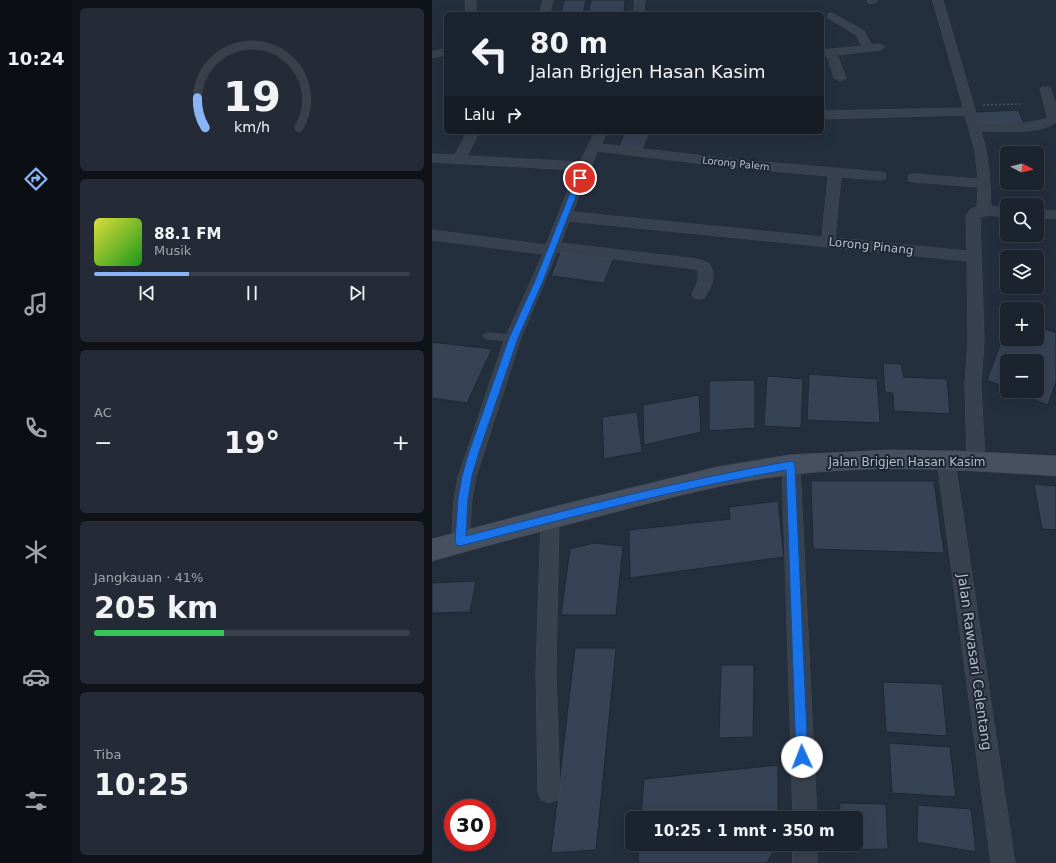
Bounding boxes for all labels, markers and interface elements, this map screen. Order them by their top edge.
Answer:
text: 80 m [530,27,608,60]
icon: left [464,28,516,80]
text: 10:24 [7,48,65,69]
text: Jalan Brigjen Hasan Kasim [530,61,765,82]
text: 19 [223,71,281,120]
icon: right [503,104,525,126]
text: Lalu [464,106,495,124]
text: km/h [234,118,270,134]
north arrow [1000,146,1044,190]
map controls [1000,146,1044,398]
street label: Lorong Palem [702,154,770,173]
pin [563,161,597,195]
icon: directions [22,165,50,193]
icon: arrive [569,167,591,189]
button: search [1000,198,1044,242]
text: 88.1 FM [154,225,221,243]
street label: Lorong Pinang [828,235,914,257]
text: Musik [154,243,191,258]
button: layers [1000,250,1044,294]
icon: previous [136,282,158,304]
icon: pause [241,282,263,304]
icon: next [346,282,368,304]
icon: music [22,290,50,318]
button: + [1000,302,1044,346]
button: − [1000,354,1044,398]
text: AC [94,405,112,420]
icon: phone [22,414,50,442]
text: 19° [224,425,280,460]
text: − [94,430,112,455]
text: + [392,430,410,455]
street label: Jalan Brigjen Hasan Kasim [828,455,985,469]
icon: climate [22,538,50,566]
text: Jangkauan · 41% [94,570,203,585]
street label: Jalan Rawasari Celentang [955,572,995,751]
text: 205 km [94,590,218,625]
icon: car [22,663,50,691]
position arrow [781,736,823,778]
text: Tiba [94,747,121,762]
text: 10:25 [94,767,190,802]
icon: filters [22,787,50,815]
speed limit sign: 30 [444,799,496,851]
text: 10:25 · 1 mnt · 350 m [653,822,835,840]

